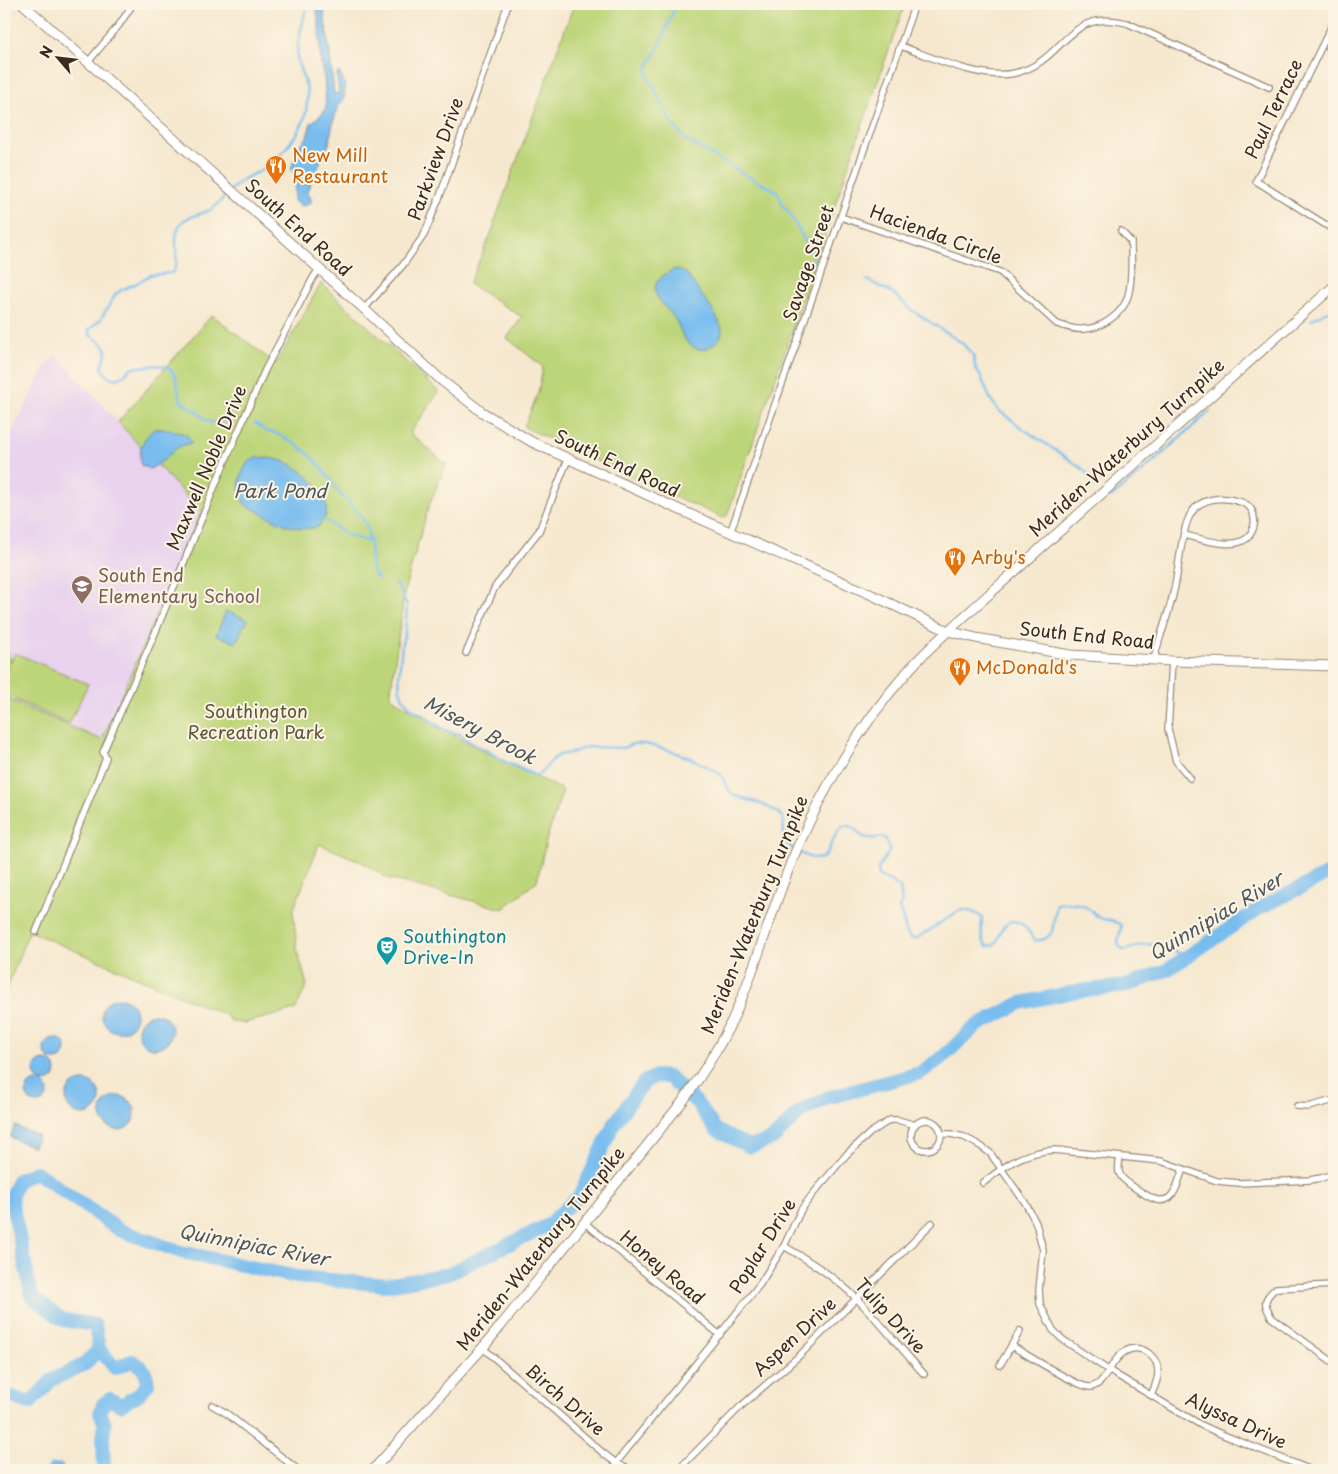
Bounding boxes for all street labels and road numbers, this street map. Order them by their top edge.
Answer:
street label: Paul Terrace [1237,54,1308,163]
street label: Parkview Drive [400,93,469,224]
street label: South End Road [240,172,358,282]
street label: Hacienda Circle [866,197,1007,270]
street label: Savage Street [775,201,840,324]
street label: Meriden-Waterbury Turnpike [1022,351,1230,542]
street label: Maxwell Noble Drive [159,381,253,554]
street label: South End Road [551,422,685,504]
street label: South End Road [1018,614,1156,655]
street label: Meriden-Waterbury Turnpike [693,791,814,1038]
street label: Meriden-Waterbury Turnpike [449,1140,631,1356]
street label: Poplar Drive [722,1192,802,1298]
street label: Honey Road [615,1223,711,1310]
street label: Tulip Drive [849,1271,933,1359]
street label: Aspen Drive [746,1290,842,1382]
street label: Birch Drive [520,1357,612,1441]
street label: Alyssa Drive [1182,1385,1291,1455]

